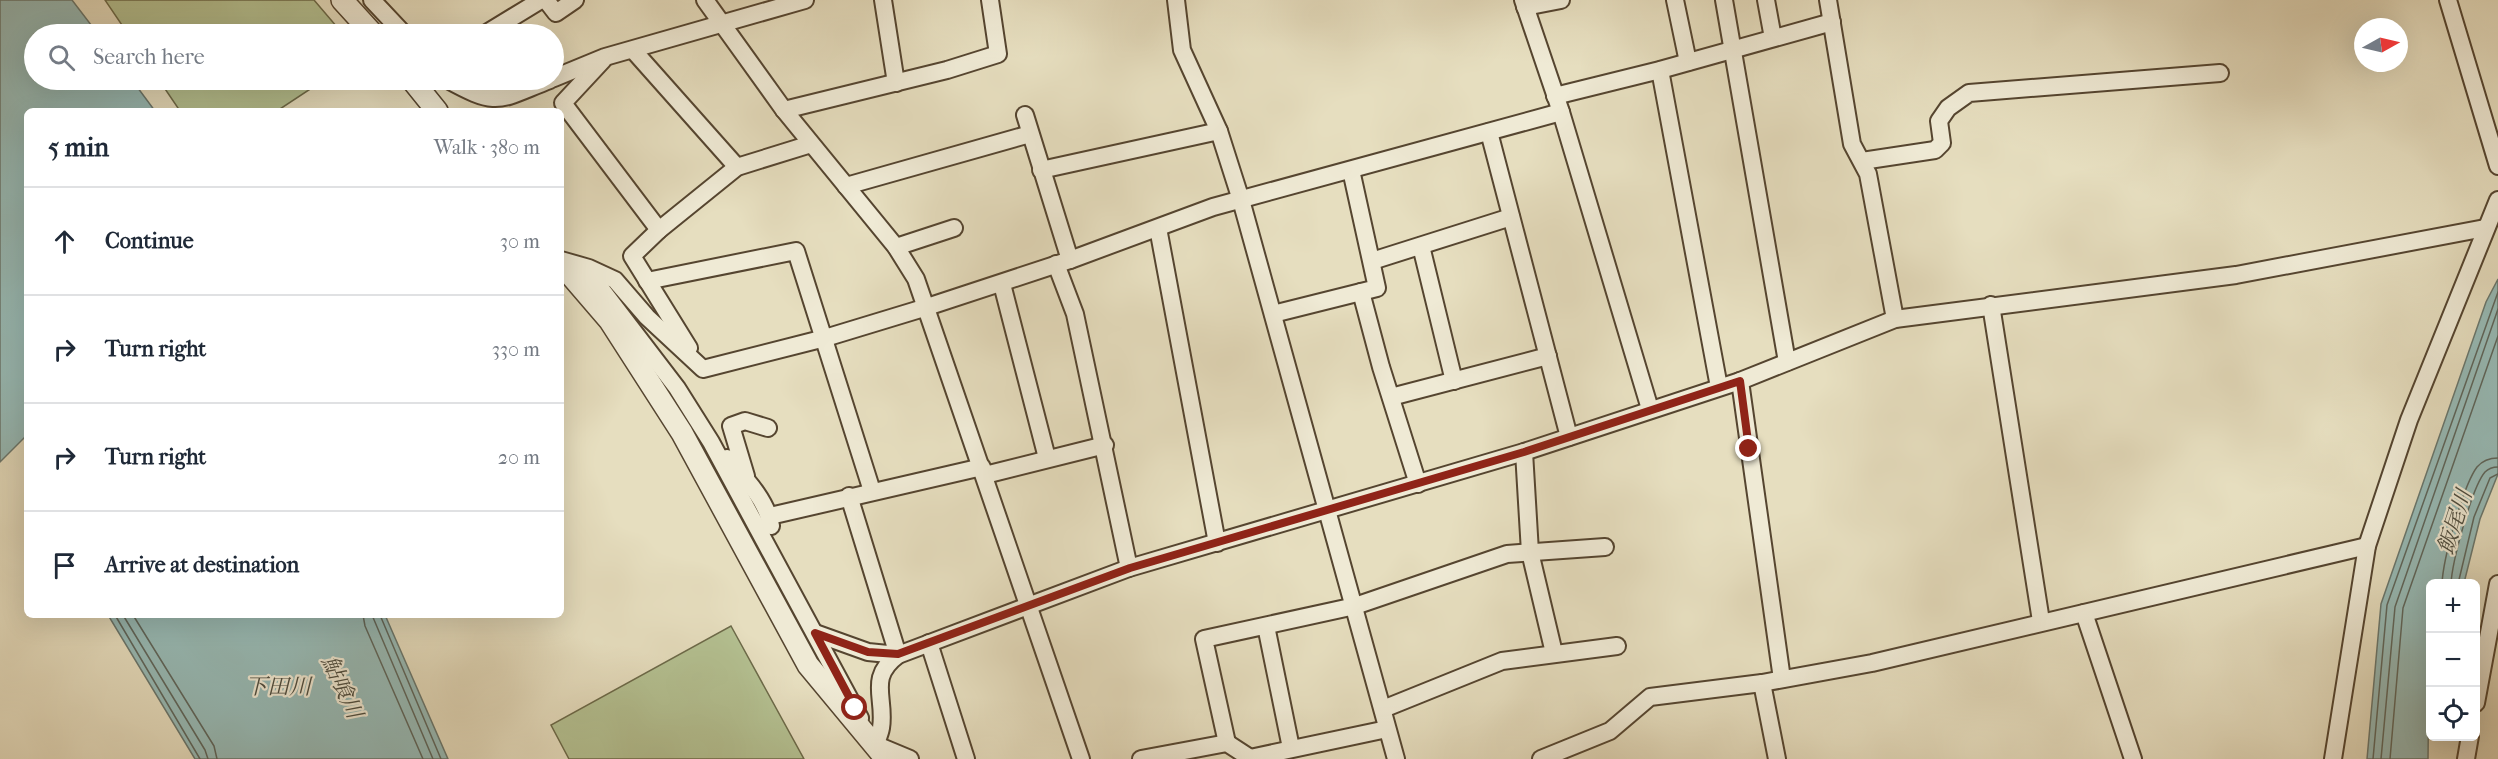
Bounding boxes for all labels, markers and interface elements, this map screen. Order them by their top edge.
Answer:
north arrow [2354,18,2408,72]
search box [24,24,564,90]
icon: search [45,41,78,74]
text: Search here [93,44,205,70]
text: 5 min [48,132,109,163]
text: Walk · 380 m [434,136,540,159]
icon: ahead [48,225,81,258]
text: Continue [105,228,194,254]
text: 30 m [500,230,540,253]
icon: right [48,333,81,366]
text: Turn right [105,336,206,362]
text: 330 m [492,338,540,361]
route end [1735,435,1761,461]
icon: right [48,441,81,474]
text: Turn right [105,444,206,470]
text: 20 m [498,446,540,469]
water label: 飯尾川 [2432,485,2478,557]
icon: arrive [48,549,81,582]
text: Arrive at destination [105,552,299,578]
map controls [2426,579,2480,741]
button: + [2426,579,2480,633]
button: − [2426,633,2480,687]
water label: 鮎喰川 [316,652,369,724]
water label: 下田川 [245,674,313,700]
button: locate [2426,687,2480,741]
route start [841,694,867,720]

